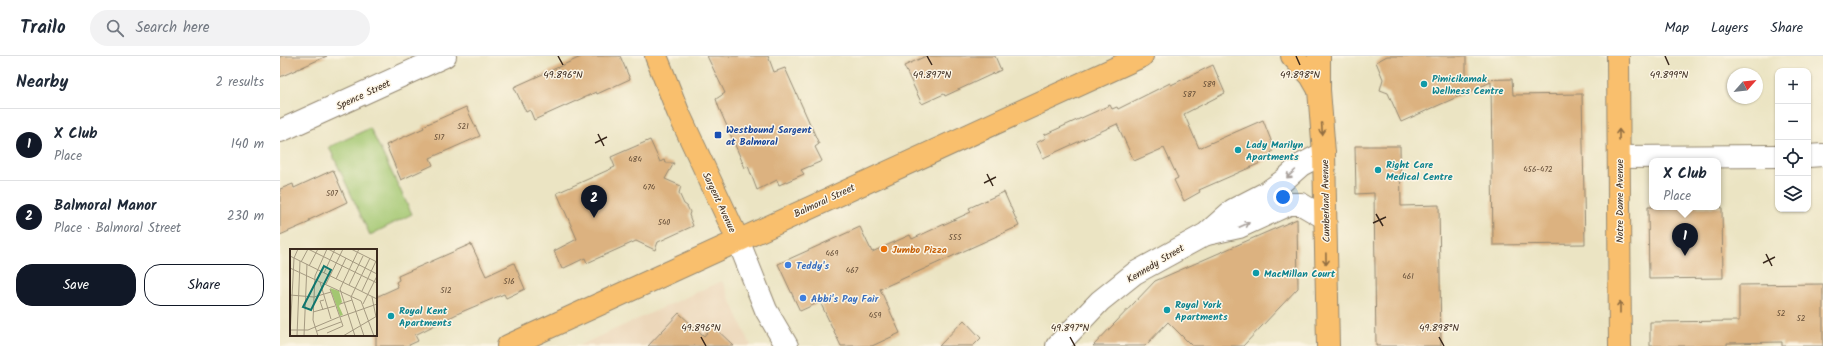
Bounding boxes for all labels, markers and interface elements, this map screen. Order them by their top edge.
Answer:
search box [90,10,370,46]
text: Trailo [20,13,66,43]
text: Search here [136,16,210,40]
icon: search [104,17,126,39]
text: Map [1665,17,1689,39]
text: Layers [1711,17,1749,39]
text: Share [1771,17,1803,39]
text: 49.896°N [543,67,583,83]
text: 49.897°N [913,67,951,83]
text: 49.898°N [1280,67,1320,83]
text: 49.899°N [1650,67,1689,83]
north arrow [1727,68,1763,104]
map controls [1775,68,1811,212]
button: + [1775,68,1811,104]
text: Nearby [16,69,68,96]
place label: Pimicikamak Wellness Centre [1432,71,1503,99]
text: 2 results [216,72,264,93]
street label: Spence Street [334,75,393,114]
house number: 589 [1202,78,1216,91]
marker: Pimicikamak Wellness Centre [1419,79,1429,89]
house number: 587 [1183,88,1196,101]
button: − [1775,104,1811,140]
house number: 521 [457,120,469,133]
text: X Club [54,122,98,146]
place label: Westbound Sargent at Balmoral [726,122,812,150]
one-way arrow [1319,122,1326,135]
one-way arrow [1615,129,1623,142]
marker: Westbound Sargent at Balmoral [713,130,723,140]
house number: 517 [434,131,445,144]
text: 1 [27,134,31,155]
text: 140 m [231,134,264,155]
place label: Lady Marilyn Apartments [1246,137,1304,165]
button: locate [1775,140,1811,176]
marker: Lady Marilyn Apartments [1233,145,1243,155]
text: Place [54,146,82,167]
house number: 484 [628,153,642,166]
place label: Right Care Medical Centre [1386,157,1453,185]
street label: Notre Dame Avenue [1612,158,1628,243]
popup [1649,158,1721,210]
street label: Cumberland Avenue [1317,159,1335,242]
text: X Club [1663,162,1707,186]
house number: 456-472 [1523,163,1553,176]
marker: Right Care Medical Centre [1373,165,1383,175]
street label: Sargent Avenue [698,169,740,236]
one-way arrow [1286,169,1296,178]
button: layers [1775,176,1811,212]
street label: Balmoral Street [791,180,858,222]
house number: 474 [643,181,656,194]
pin: 2 [581,185,607,218]
text: Place [1663,186,1691,207]
house number: 507 [326,187,338,200]
your location [1273,187,1293,207]
text: Balmoral Manor [54,194,157,218]
text: 2 [25,206,33,227]
text: 230 m [227,206,264,227]
house number: 540 [658,216,670,229]
text: Place · Balmoral Street [54,218,181,239]
one-way arrow [1237,221,1249,228]
pin: 1 [1672,223,1698,256]
house number: 555 [949,231,962,244]
street label: Kennedy Street [1124,240,1187,287]
place label: Jumbo Pizza [892,242,947,258]
marker: Jumbo Pizza [879,244,889,254]
house number: 469 [826,247,838,260]
inset map [290,249,377,336]
one-way arrow [1322,252,1330,265]
place label: Teddy's [796,258,830,274]
marker: Teddy's [783,260,793,270]
button: Save [16,264,136,306]
button: Share [144,264,264,306]
house number: 467 [846,264,859,277]
place label: MacMillan Court [1264,266,1336,282]
marker: MacMillan Court [1251,268,1261,278]
house number: 461 [1402,270,1414,283]
house number: 516 [503,275,515,288]
house number: 512 [440,284,452,297]
place label: Abbi's Pay Fair [811,291,879,307]
marker: Abbi's Pay Fair [798,293,808,303]
place label: Royal York Apartments [1175,297,1228,325]
one-way arrow [1616,301,1624,314]
place label: Royal Kent Apartments [399,303,452,331]
marker: Royal York Apartments [1162,305,1172,315]
house number: 52 [1777,307,1786,320]
house number: 459 [869,309,881,322]
marker: Royal Kent Apartments [386,311,396,321]
house number: 52 [1797,312,1806,325]
text: 49.896°N [681,320,721,336]
text: 49.897°N [1051,320,1089,336]
text: 49.898°N [1419,320,1459,336]

